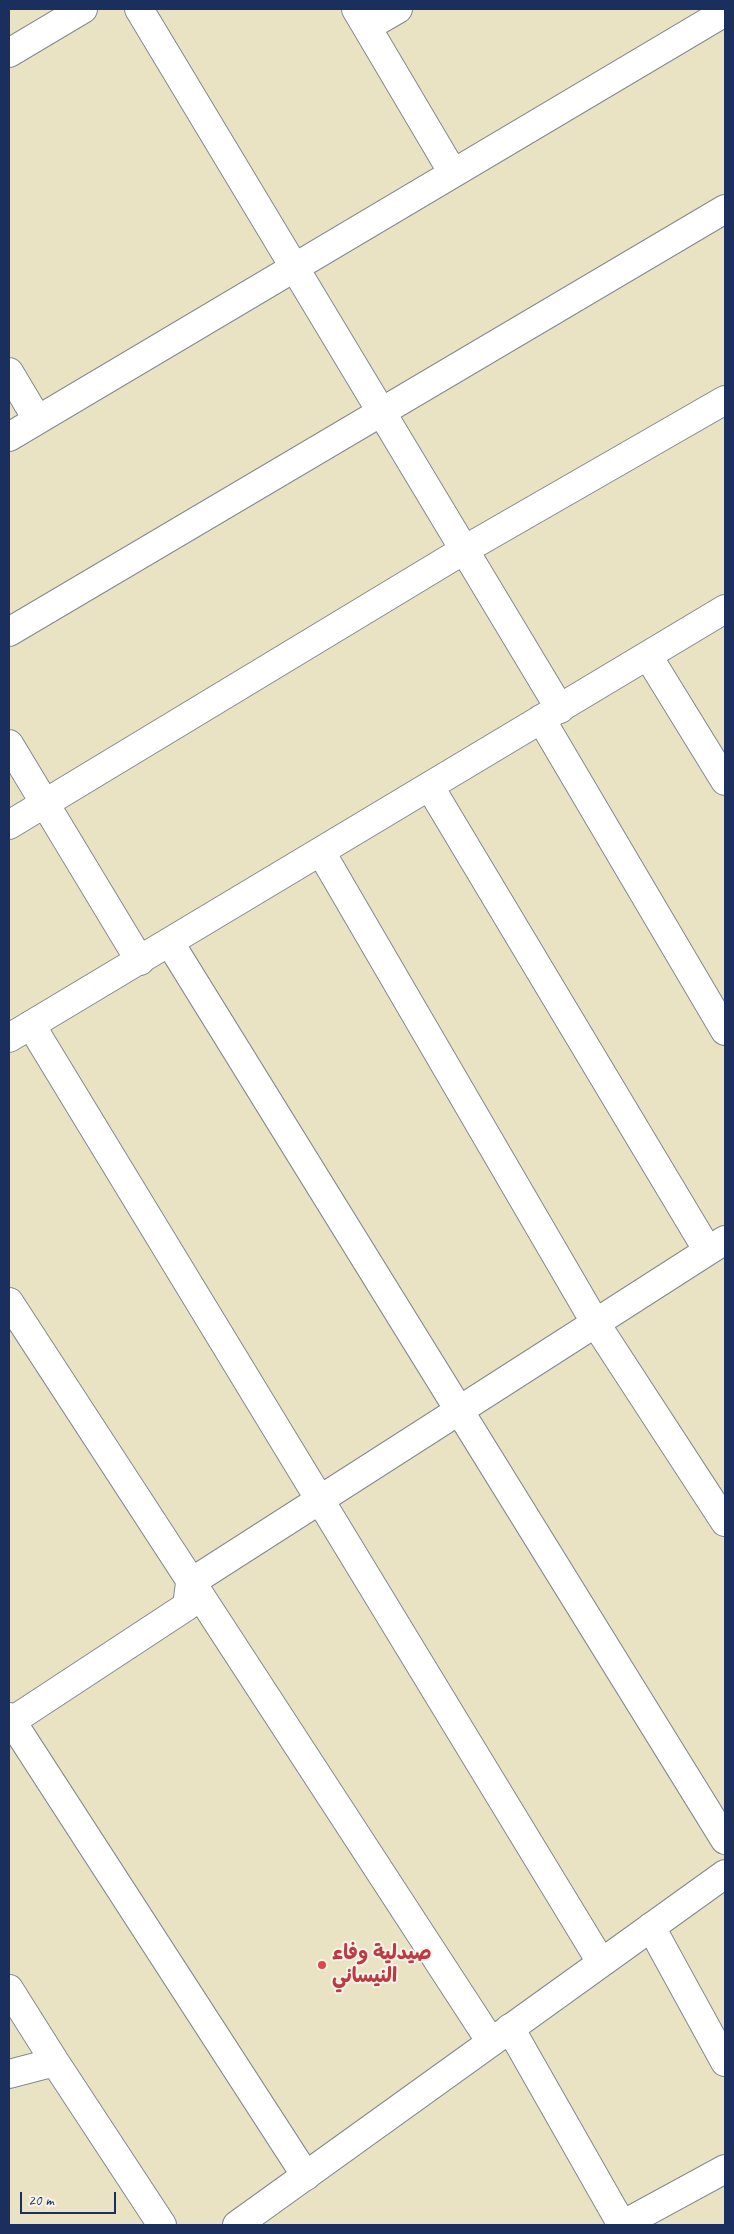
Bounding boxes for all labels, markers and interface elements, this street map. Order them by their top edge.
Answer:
place label: صيدلية وفاء النيساني [332,1942,431,1989]
marker: صيدلية وفاء النيساني [316,1959,328,1971]
scale bar [22,2182,119,2214]
text: 20 m [28,2191,54,2210]

